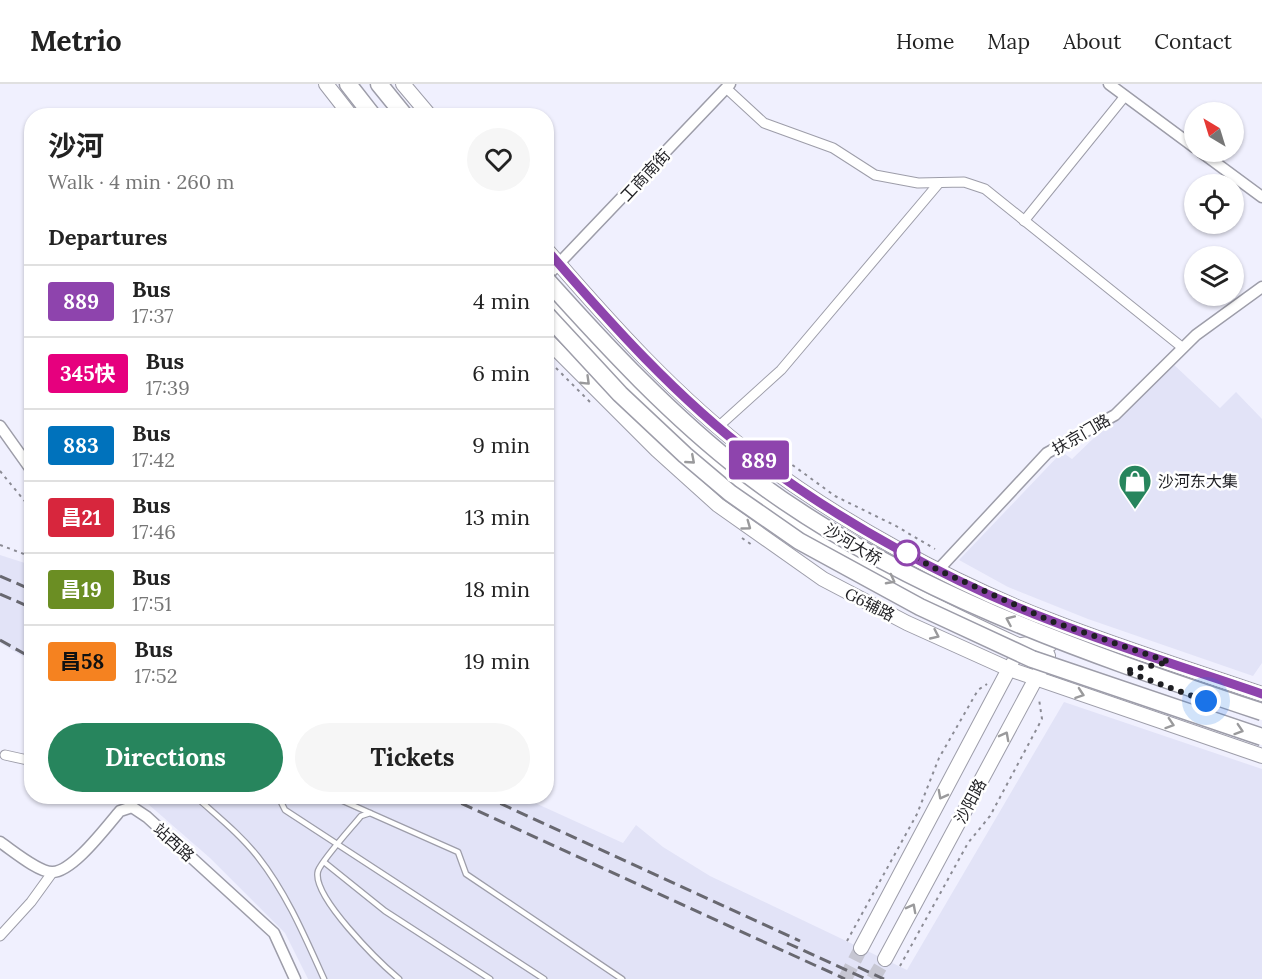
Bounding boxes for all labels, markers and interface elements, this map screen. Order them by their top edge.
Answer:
text: Metrio [30,23,122,59]
text: Home [896,28,954,55]
text: Map [987,28,1030,55]
text: About [1063,28,1121,55]
text: Contact [1154,28,1232,55]
north arrow [1184,102,1244,162]
map controls [1184,102,1244,306]
text: 沙河 [48,128,104,164]
button: heart [467,128,530,191]
street label: 工商南街 [616,145,674,205]
text: Walk · 4 min · 260 m [48,169,234,194]
button: locate [1184,174,1244,234]
text: Departures [48,223,167,251]
button: layers [1184,246,1244,306]
text: Bus [132,275,171,303]
text: 4 min [473,287,530,315]
text: 889 [63,288,99,315]
text: 17:37 [132,303,173,328]
text: Bus [146,347,184,375]
text: 6 min [472,359,530,387]
text: 345快 [60,360,116,387]
one-way arrow [579,374,590,385]
text: 17:39 [146,375,190,400]
street label: 扶京门路 [1048,409,1114,459]
text: Bus [132,419,171,447]
text: 9 min [472,431,530,459]
text: 883 [63,432,99,459]
line badge: 889 [724,440,794,479]
text: 17:42 [132,447,175,472]
text: 889 [741,447,777,474]
one-way arrow [684,452,695,463]
shop icon: 沙河东大集 [1117,463,1153,510]
place label: 沙河东大集 [1158,471,1238,491]
text: Bus [132,491,171,519]
text: 13 min [465,503,530,531]
text: 昌21 [61,504,101,531]
one-way arrow [740,518,751,529]
text: 17:46 [132,519,176,544]
street label: 沙河大桥 [820,519,886,569]
unlabelled marker [894,540,920,566]
text: Bus [132,563,171,591]
one-way arrow [885,573,896,584]
text: 18 min [465,575,530,603]
text: 昌19 [60,576,102,603]
street label: G6辅路 [842,583,898,625]
text: 17:51 [132,591,172,616]
one-way arrow [1005,616,1016,628]
one-way arrow [928,628,939,640]
text: Bus [134,635,173,663]
text: 19 min [464,647,530,675]
text: 昌58 [60,648,104,675]
text: 17:52 [134,663,178,688]
your location [1191,686,1221,716]
one-way arrow [1074,687,1085,699]
one-way arrow [1164,717,1175,729]
one-way arrow [1233,722,1244,735]
button: Directions [48,723,283,792]
button: Tickets [295,723,530,792]
one-way arrow [998,732,1009,743]
street label: 沙阳路 [950,775,990,827]
one-way arrow [938,789,949,800]
street label: 站西路 [149,819,199,865]
one-way arrow [905,904,916,914]

